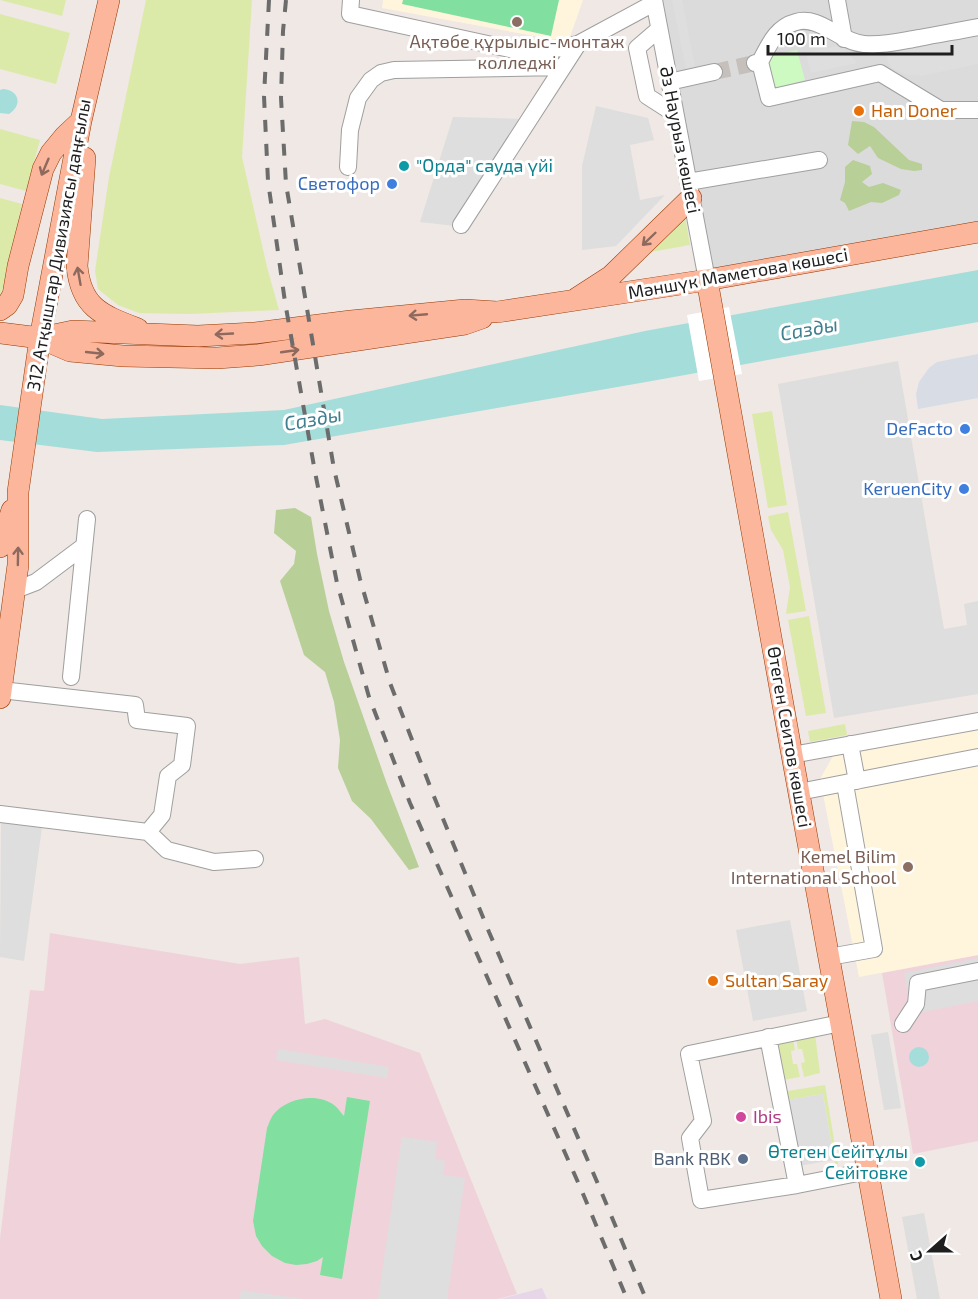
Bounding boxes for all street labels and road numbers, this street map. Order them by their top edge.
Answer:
street label: Әз Наурыз көшесі [656,64,706,215]
street label: 312 Атқыштар Дивизиясы даңғылы [21,97,95,393]
street label: Мәншүк Мәметова көшесі [626,243,850,303]
street label: Өтеген Сеитов көшесі [763,645,817,829]

